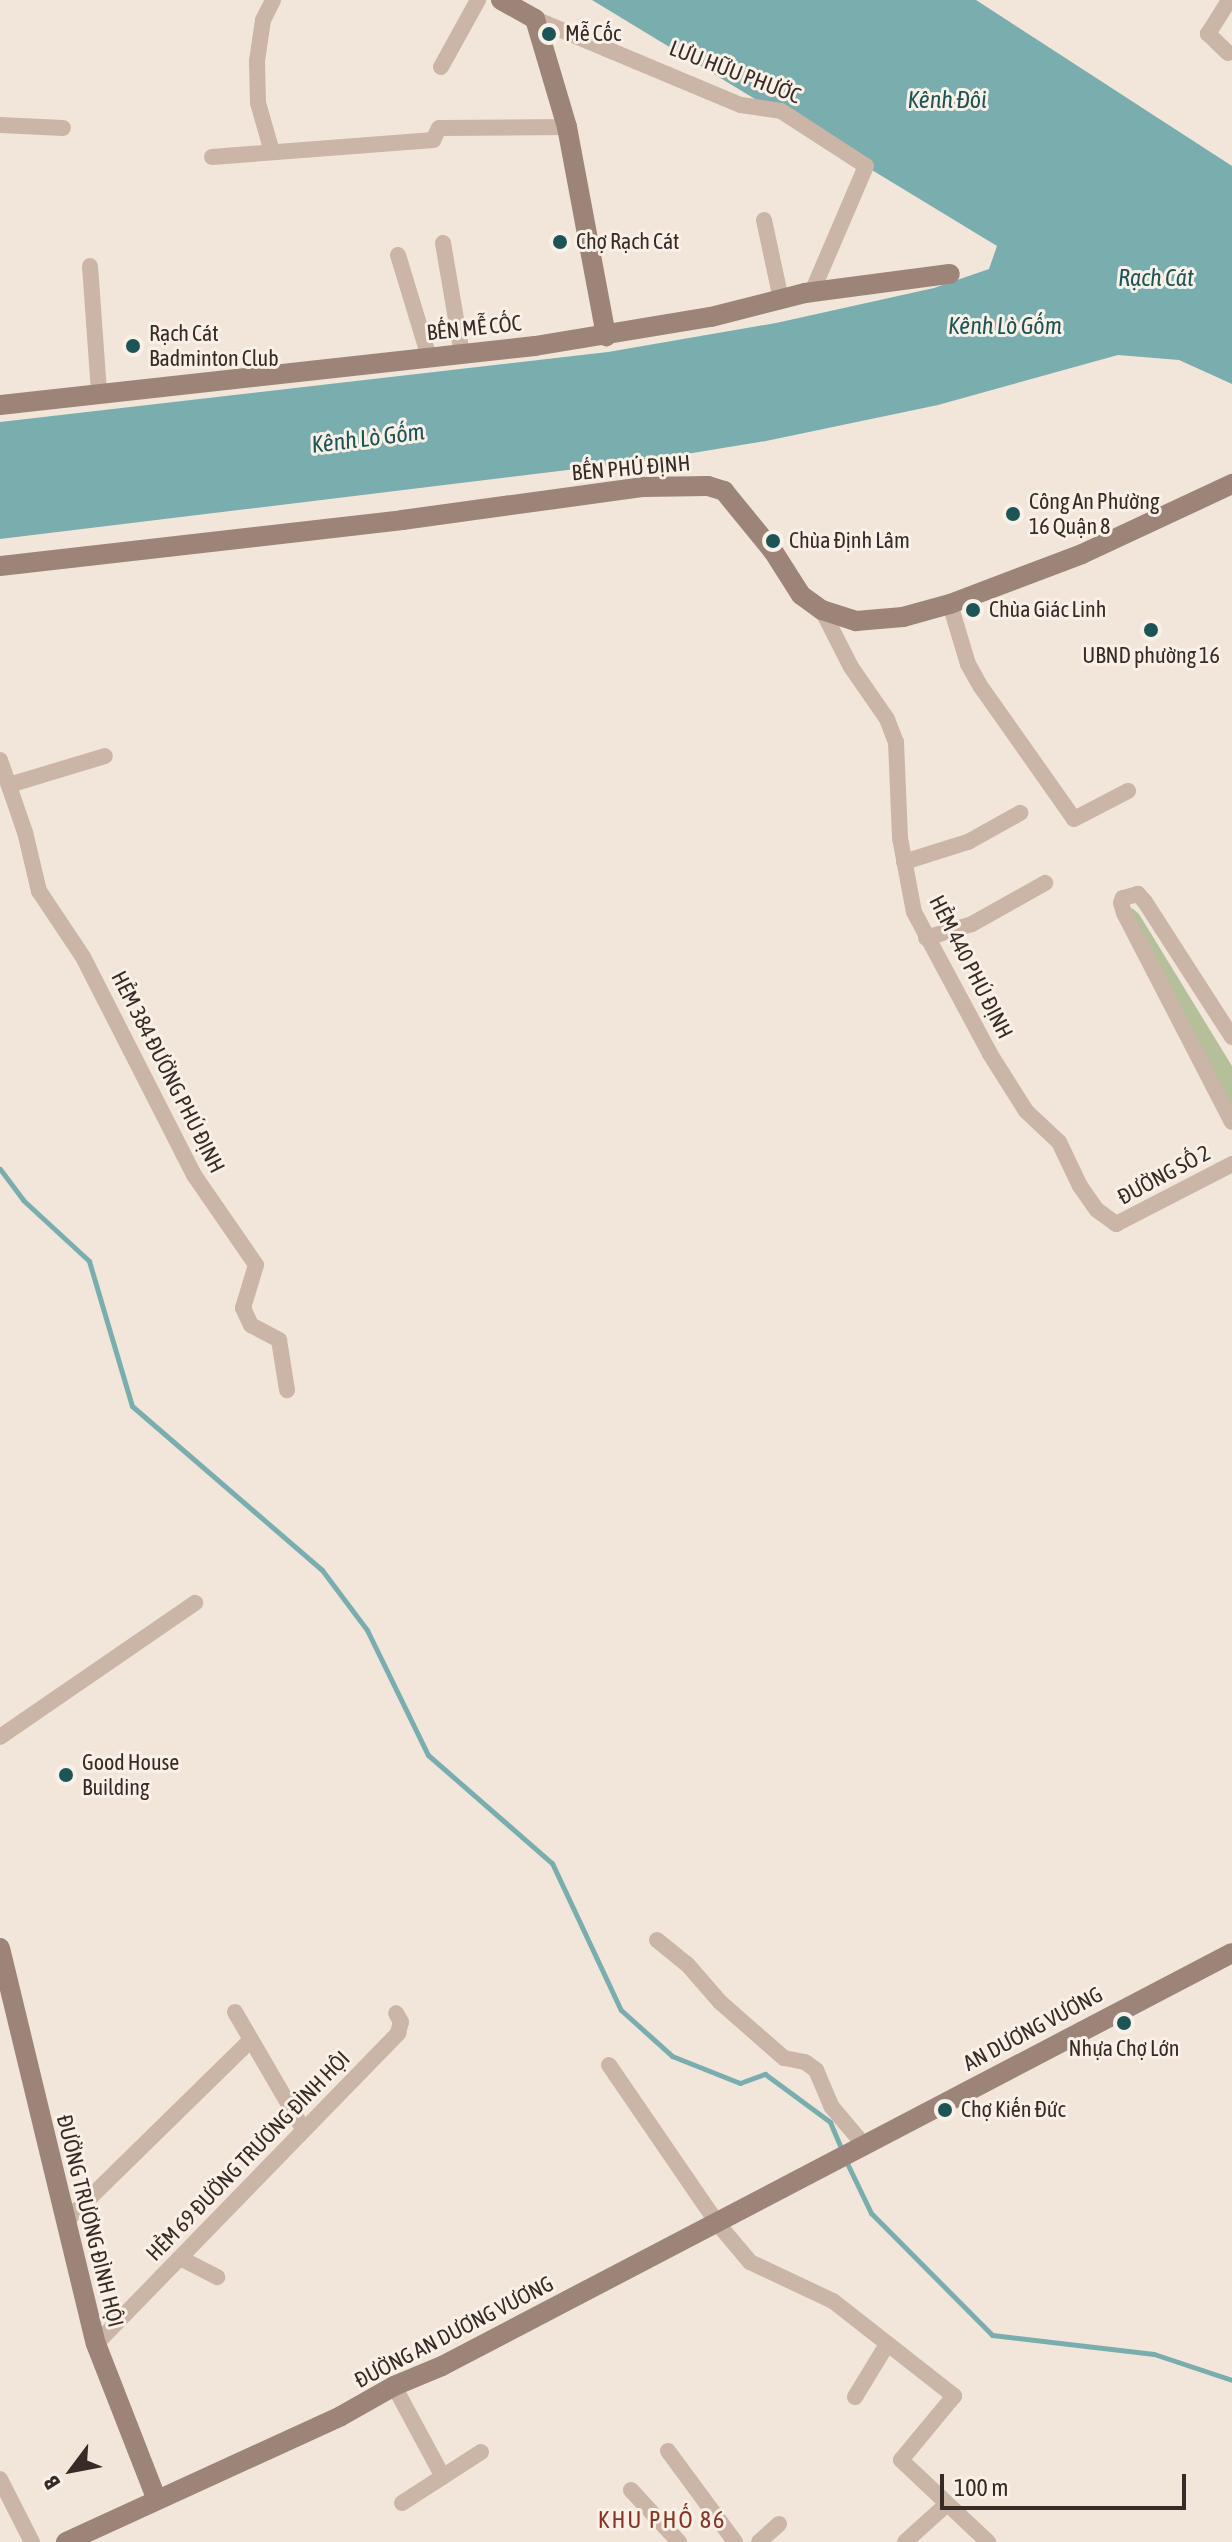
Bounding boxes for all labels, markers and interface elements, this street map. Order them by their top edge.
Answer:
place label: Mễ Cốc [565,21,621,47]
marker: Mễ Cốc [540,25,558,43]
street label: LƯU HỮU PHƯỚC [666,35,804,109]
water label: Kênh Đôi [908,86,986,114]
place label: Chợ Rạch Cát [576,229,679,255]
marker: Chợ Rạch Cát [551,233,569,251]
water label: Rạch Cát [1118,264,1194,292]
street label: BẾN MỄ CỐC [425,310,523,346]
water label: Kênh Lò Gốm [948,312,1062,340]
place label: Rạch Cát Badminton Club [149,320,279,372]
marker: Rạch Cát Badminton Club [124,337,142,355]
water label: Kênh Lò Gốm [310,417,426,459]
street label: BẾN PHÚ ĐỊNH [571,450,691,486]
place label: Công An Phường 16 Quận 8 [1029,488,1159,540]
marker: Công An Phường 16 Quận 8 [1004,505,1022,523]
place label: Chùa Định Lâm [789,528,910,554]
marker: Chùa Định Lâm [764,532,782,550]
place label: Chùa Giác Linh [989,597,1106,623]
marker: Chùa Giác Linh [964,601,982,619]
marker: UBND phường 16 [1142,621,1160,639]
place label: UBND phường 16 [1082,643,1220,669]
street label: HẺM 440 PHÚ ĐỊNH [924,891,1018,1043]
street label: HẺM 384 ĐƯỜNG PHÚ ĐỊNH [106,967,230,1177]
street label: ĐƯỜNG SỐ 2 [1113,1140,1215,1210]
place label: Good House Building [82,1749,179,1800]
marker: Good House Building [57,1766,75,1784]
street label: AN DƯƠNG VƯƠNG [959,1981,1107,2077]
marker: Nhựa Chợ Lớn [1115,2014,1133,2032]
place label: Nhựa Chợ Lớn [1069,2036,1179,2062]
street label: HẺM 69 ĐƯỜNG TRƯƠNG ĐÌNH HỘI [141,2046,355,2266]
place label: Chợ Kiến Đức [961,2097,1066,2123]
marker: Chợ Kiến Đức [936,2101,954,2119]
street label: ĐƯỜNG TRƯƠNG ĐÌNH HỘI [51,2112,129,2330]
street label: ĐƯỜNG AN DƯƠNG VƯƠNG [350,2270,558,2394]
north arrow [32,2430,112,2510]
scale bar [944,2458,1190,2508]
text: B [38,2471,65,2494]
text: 100 m [954,2474,1008,2501]
district label: KHU PHỐ 86 [598,2506,726,2534]

